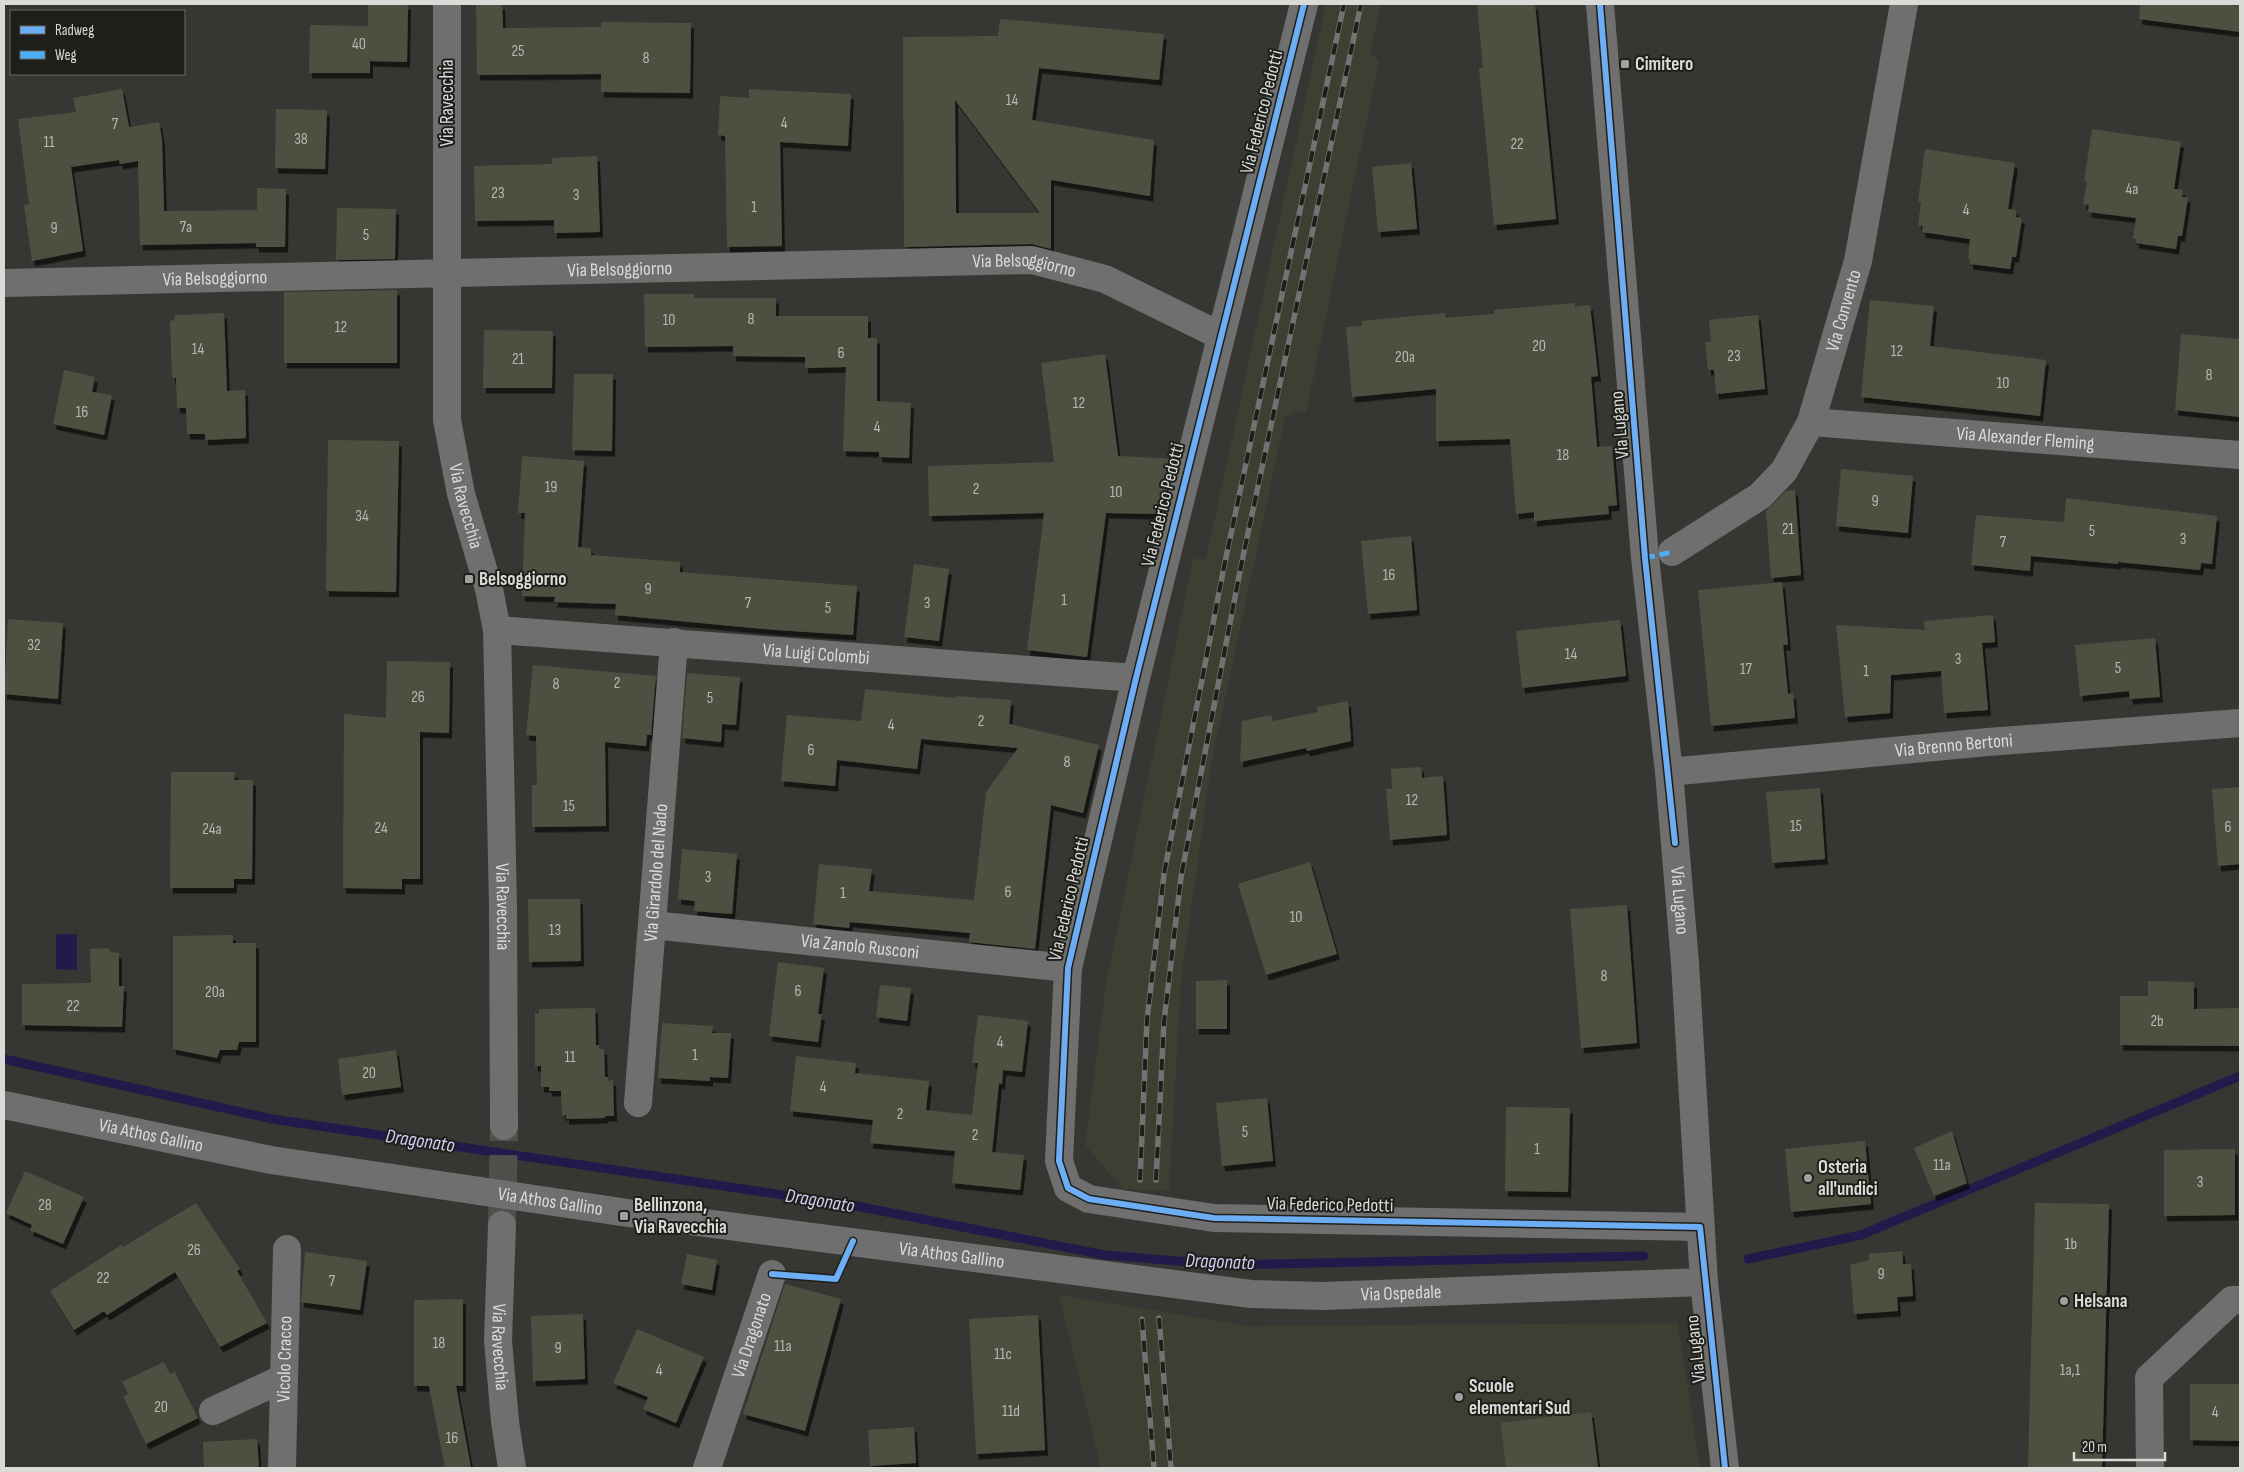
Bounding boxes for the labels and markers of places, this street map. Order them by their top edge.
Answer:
place label: Cimitero [1635,53,1693,76]
marker: Cimitero [1619,58,1631,70]
place label: Belsoggiorno [479,568,566,591]
marker: Belsoggiorno [463,573,475,585]
place label: Osteria all'undici [1818,1156,1878,1201]
marker: Osteria all'undici [1802,1172,1814,1184]
place label: Bellinzona, Via Ravecchia [634,1194,727,1239]
marker: Bellinzona, Via Ravecchia [618,1210,630,1222]
place label: Helsana [2074,1290,2127,1313]
marker: Helsana [2058,1295,2070,1307]
place label: Scuole elementari Sud [1469,1375,1570,1420]
marker: Scuole elementari Sud [1453,1391,1465,1403]

